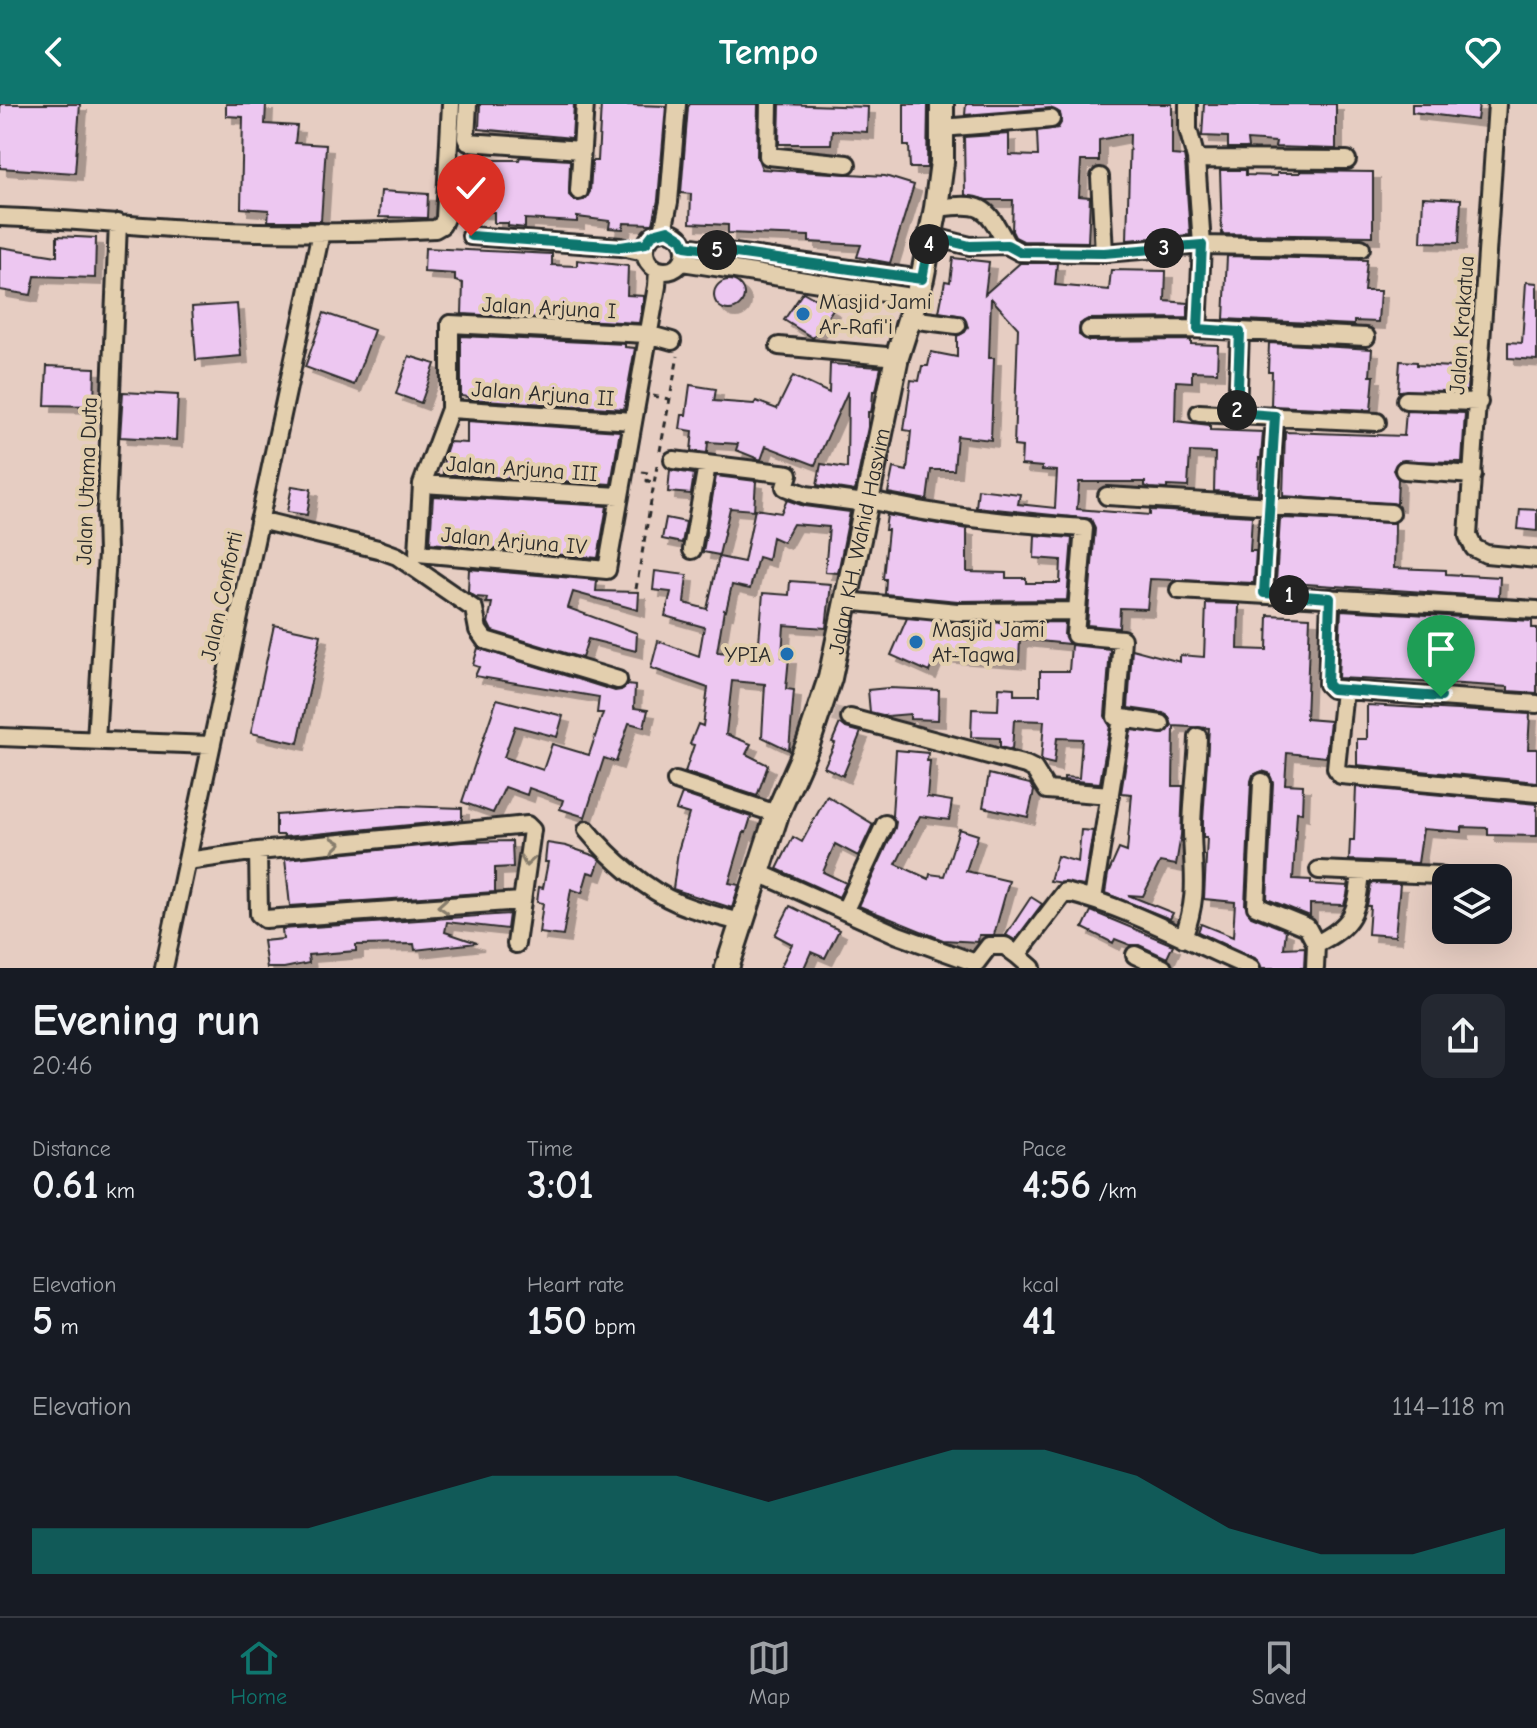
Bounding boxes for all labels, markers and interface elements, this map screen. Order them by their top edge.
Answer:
icon: back [32,30,76,74]
icon: heart [1461,30,1505,74]
text: Tempo [719,32,818,73]
pin [437,154,505,236]
icon: check [449,166,493,210]
pin: 4 [909,224,949,264]
pin: 3 [1144,228,1184,268]
pin: 5 [697,230,737,270]
text: 4 [924,231,934,257]
text: 3 [1159,235,1169,261]
text: 5 [711,237,723,263]
street label: Jalan Krakatua [1444,255,1480,396]
place label: Masjid Jami Ar-Rafi'i [819,289,932,340]
street label: Jalan Arjuna I [481,291,617,325]
marker: Masjid Jami Ar-Rafi'i [794,305,812,323]
street label: Jalan Arjuna II [471,376,615,412]
pin: 2 [1217,390,1257,430]
street label: Jalan Utama Duta [71,396,103,566]
text: 2 [1232,397,1242,423]
street label: Jalan KH. Wahid Hasyim [823,426,896,657]
street label: Jalan Arjuna III [445,451,599,487]
street label: Jalan Arjuna IV [440,522,588,560]
street label: Jalan Conforti [196,529,248,663]
pin: 1 [1269,575,1309,615]
text: 1 [1285,582,1293,608]
pin [1407,615,1475,697]
place label: Masjid Jami At-Taqwa [932,617,1045,668]
icon: arrive [1419,627,1463,671]
marker: Masjid Jami At-Taqwa [907,633,925,651]
place label: YPIA [724,642,771,668]
marker: YPIA [778,645,796,663]
one-way arrow [330,835,343,852]
one-way arrow [519,855,536,868]
map controls [1432,864,1512,944]
button: layers [1432,864,1512,944]
one-way arrow [436,897,449,914]
button: share [1421,994,1505,1078]
text: Evening run [32,995,260,1046]
text: 20:46 [32,1051,93,1081]
text: Distance [32,1136,111,1162]
text: Time [527,1136,573,1162]
text: Pace [1022,1136,1066,1162]
text: 0.61 [32,1162,99,1208]
text: 3:01 [527,1162,594,1208]
text: 4:56 [1022,1162,1091,1208]
text: km [99,1178,135,1204]
text: /km [1091,1178,1137,1204]
text: Elevation [32,1272,116,1298]
text: Heart rate [527,1272,624,1298]
text: kcal [1022,1272,1059,1298]
text: 5 [32,1298,53,1344]
text: 150 [527,1298,587,1344]
text: 41 [1022,1298,1056,1344]
text: m [53,1314,79,1340]
text: bpm [587,1314,636,1340]
text: Elevation [32,1392,132,1422]
text: 114–118 m [1392,1392,1505,1422]
tab: Home [230,1636,287,1710]
tab: Map [747,1636,791,1710]
tab: Saved [1252,1636,1307,1710]

